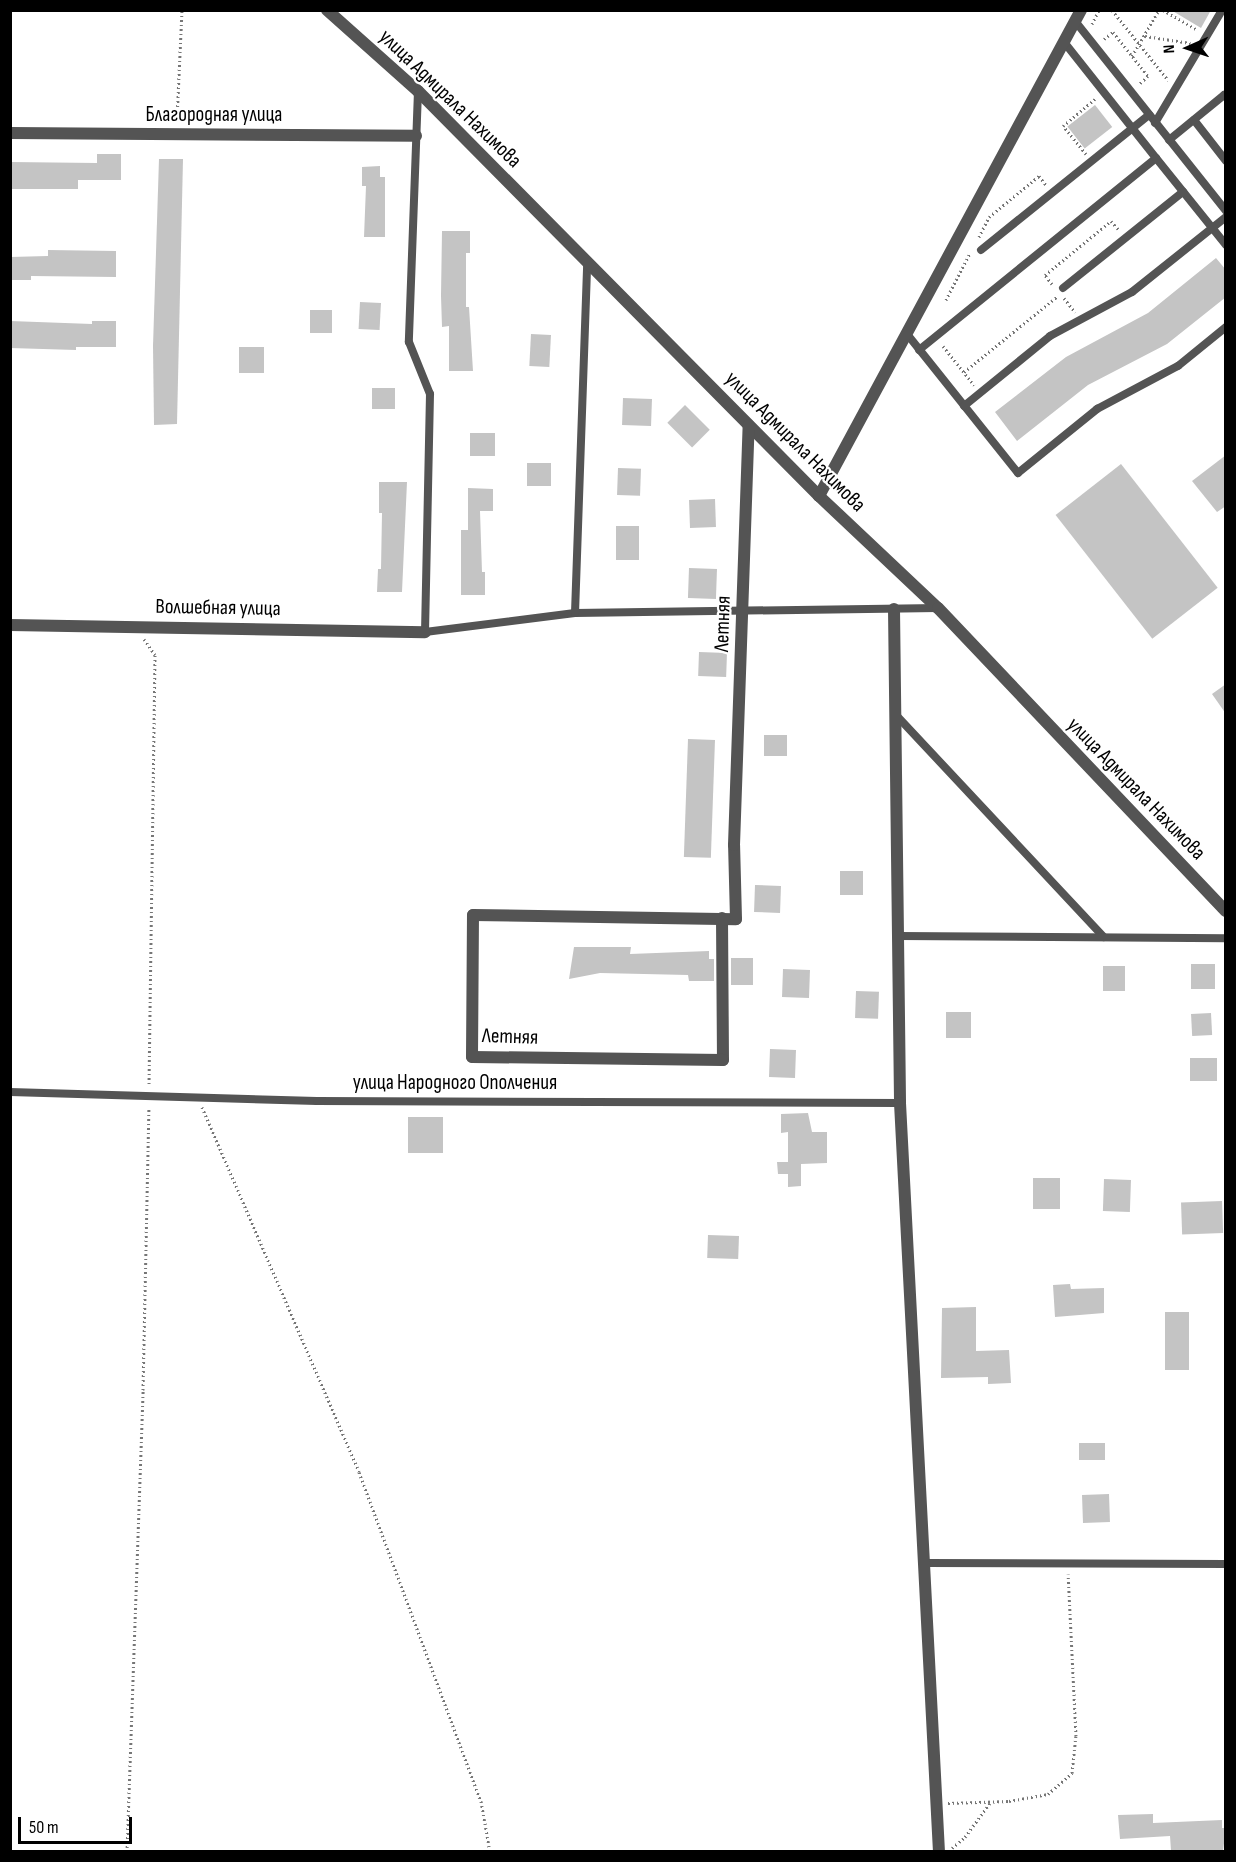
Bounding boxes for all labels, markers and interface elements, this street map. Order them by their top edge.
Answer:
north arrow [1158,18,1218,78]
street label: улица Адмирала Нахимова [374,25,526,173]
text: N [1160,44,1179,54]
street label: Благородная улица [146,102,282,128]
street label: улица Адмирала Нахимова [720,367,870,517]
street label: Волшебная улица [155,594,281,622]
street label: Летняя [709,595,737,653]
street label: улица Адмирала Нахимова [1062,713,1210,865]
street label: Летняя [481,1023,539,1051]
street label: улица Народного Ополчения [353,1070,557,1096]
scale bar [21,1805,135,1843]
text: 50 m [29,1817,59,1838]

